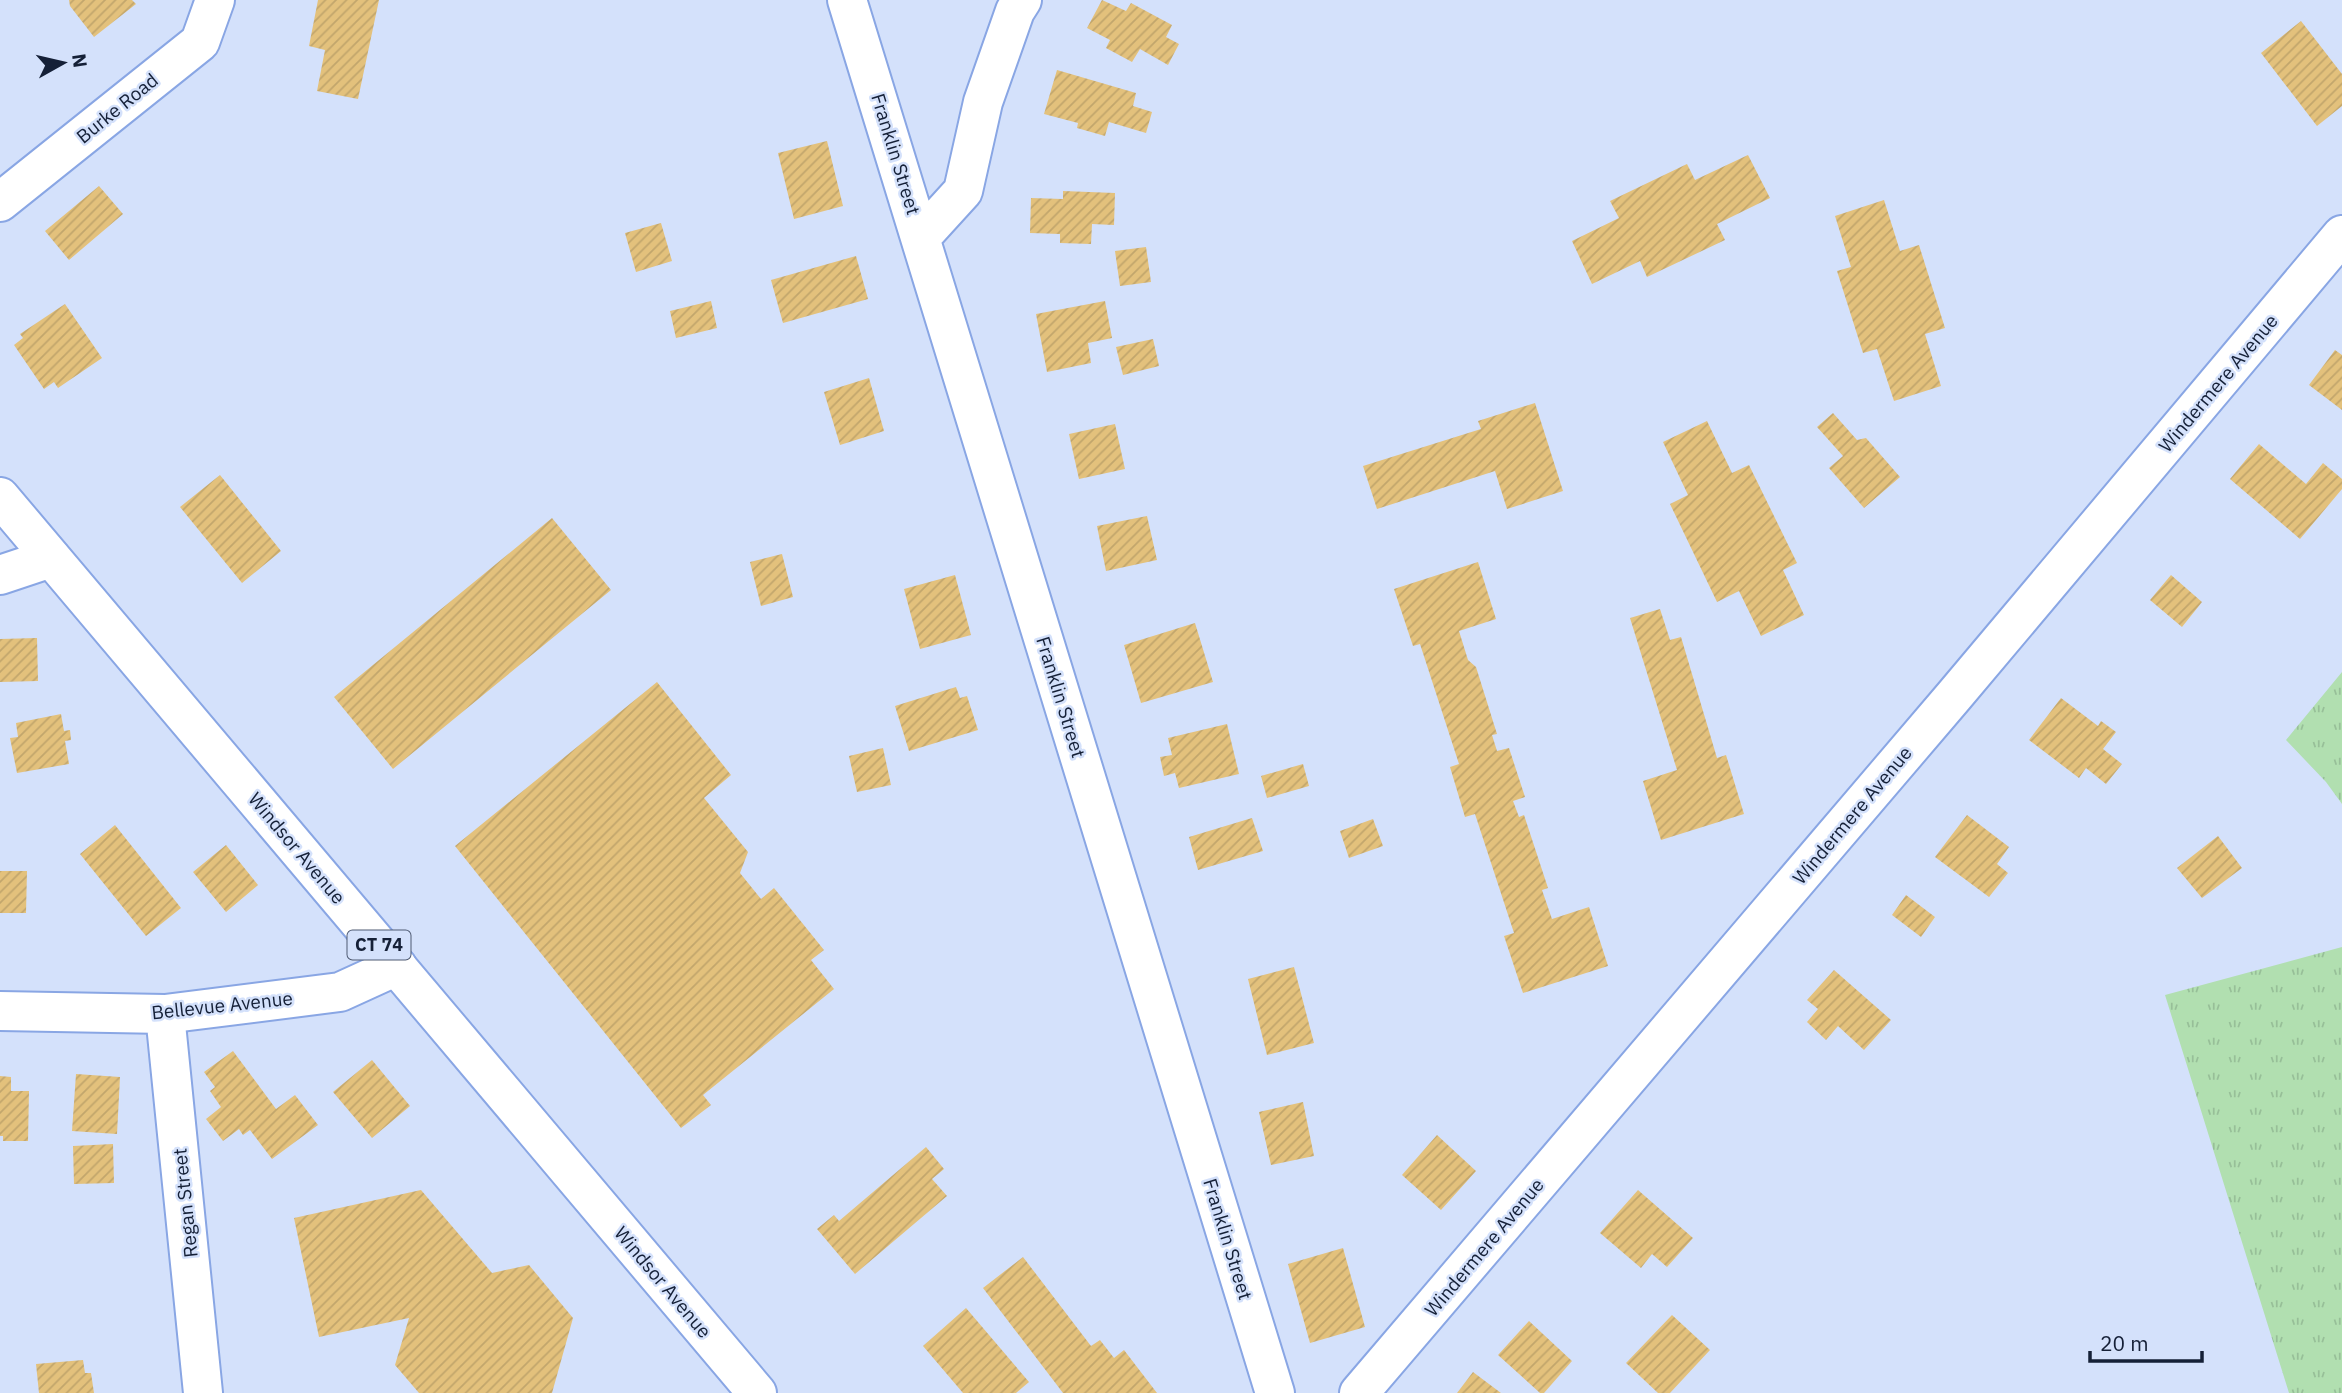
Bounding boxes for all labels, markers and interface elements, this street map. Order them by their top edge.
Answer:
north arrow [28,28,98,98]
text: N [67,52,93,69]
street label: Burke Road [71,68,163,148]
street label: Franklin Street [866,91,926,217]
street label: Windermere Avenue [2153,309,2283,457]
street label: Franklin Street [1031,634,1091,760]
street label: Windermere Avenue [1787,741,1917,889]
street label: Windsor Avenue [243,787,351,909]
road number: CT 74 [348,930,410,960]
street label: Bellevue Avenue [150,986,294,1024]
street label: Regan Street [167,1147,203,1259]
street label: Windermere Avenue [1419,1173,1549,1321]
street label: Franklin Street [1198,1176,1258,1302]
street label: Windsor Avenue [609,1221,717,1343]
scale bar [2090,1320,2202,1364]
text: 20 m [2100,1329,2149,1357]

